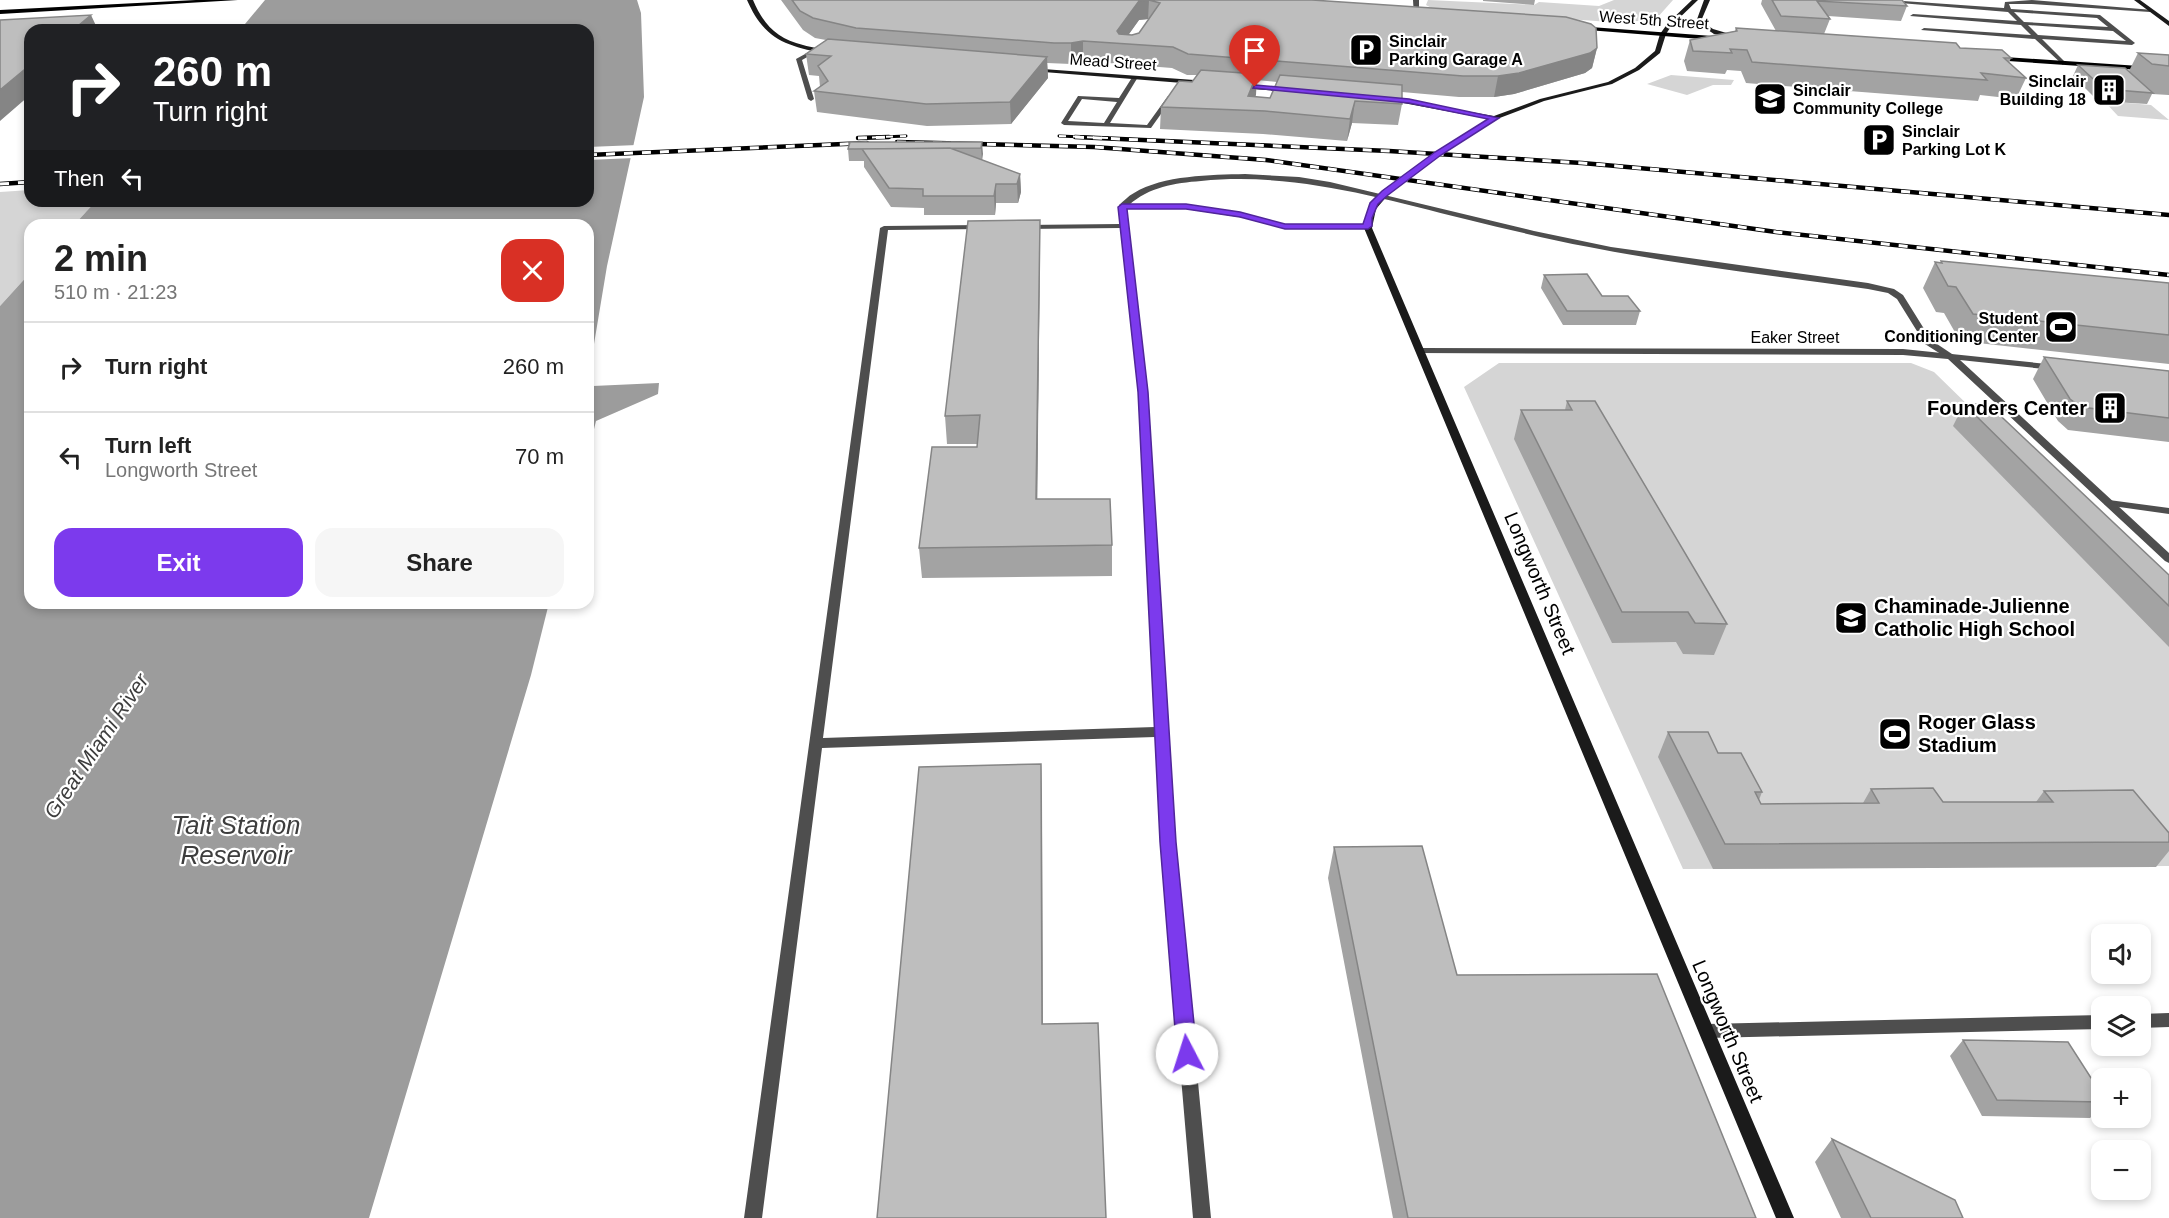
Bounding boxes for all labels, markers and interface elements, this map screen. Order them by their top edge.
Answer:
street label: West 5th Street [1599,8,1710,32]
pin [1229,25,1280,87]
parking icon: Sinclair Parking Garage A [1348,32,1384,68]
place label: Sinclair Parking Garage A [1389,33,1523,68]
icon: arrive [1238,34,1271,67]
icon: right [54,48,132,126]
text: 260 m [153,48,272,95]
street label: Mead Street [1069,50,1158,74]
building icon: Sinclair Building 18 [2091,72,2127,108]
place label: Sinclair Building 18 [2000,73,2086,108]
school or university icon: Sinclair Community College [1752,81,1788,117]
place label: Sinclair Community College [1793,82,1943,117]
text: Turn right [153,97,268,127]
parking icon: Sinclair Parking Lot K [1861,122,1897,158]
place label: Sinclair Parking Lot K [1902,123,2006,158]
icon: left [116,162,149,195]
text: Then [54,166,104,191]
text: 2 min [54,238,148,279]
button: close [501,239,564,302]
text: 510 m · 21:23 [54,281,177,303]
sports icon: Student Conditioning Center [2043,309,2079,345]
place label: Student Conditioning Center [1884,310,2039,345]
street label: Eaker Street [1751,329,1840,346]
icon: right [54,351,87,384]
text: Turn right [105,354,207,379]
text: 260 m [503,354,564,379]
building icon: Founders Center [2092,390,2128,426]
place label: Founders Center [1927,397,2087,419]
text: Turn left [105,433,191,458]
icon: left [54,441,87,474]
text: 70 m [515,444,564,469]
text: Longworth Street [105,459,257,481]
street label: Longworth Street [1500,509,1580,658]
button: Exit [54,528,303,597]
button: Share [315,528,564,597]
place label: Chaminade-Julienne Catholic High School [1874,595,2075,640]
school or university icon: Chaminade-Julienne Catholic High School [1833,600,1869,636]
water label: Great Miami River [39,669,153,823]
place label: Roger Glass Stadium [1918,711,2036,756]
sports icon: Roger Glass Stadium [1877,716,1913,752]
water label: Tait Station Reservoir [171,810,301,870]
map controls [2091,924,2151,1200]
button: sound [2091,924,2151,984]
street label: Longworth Street [1688,957,1768,1106]
button: layers [2091,996,2151,1056]
position arrow [1155,1022,1219,1086]
button: + [2091,1068,2151,1128]
button: − [2091,1140,2151,1200]

